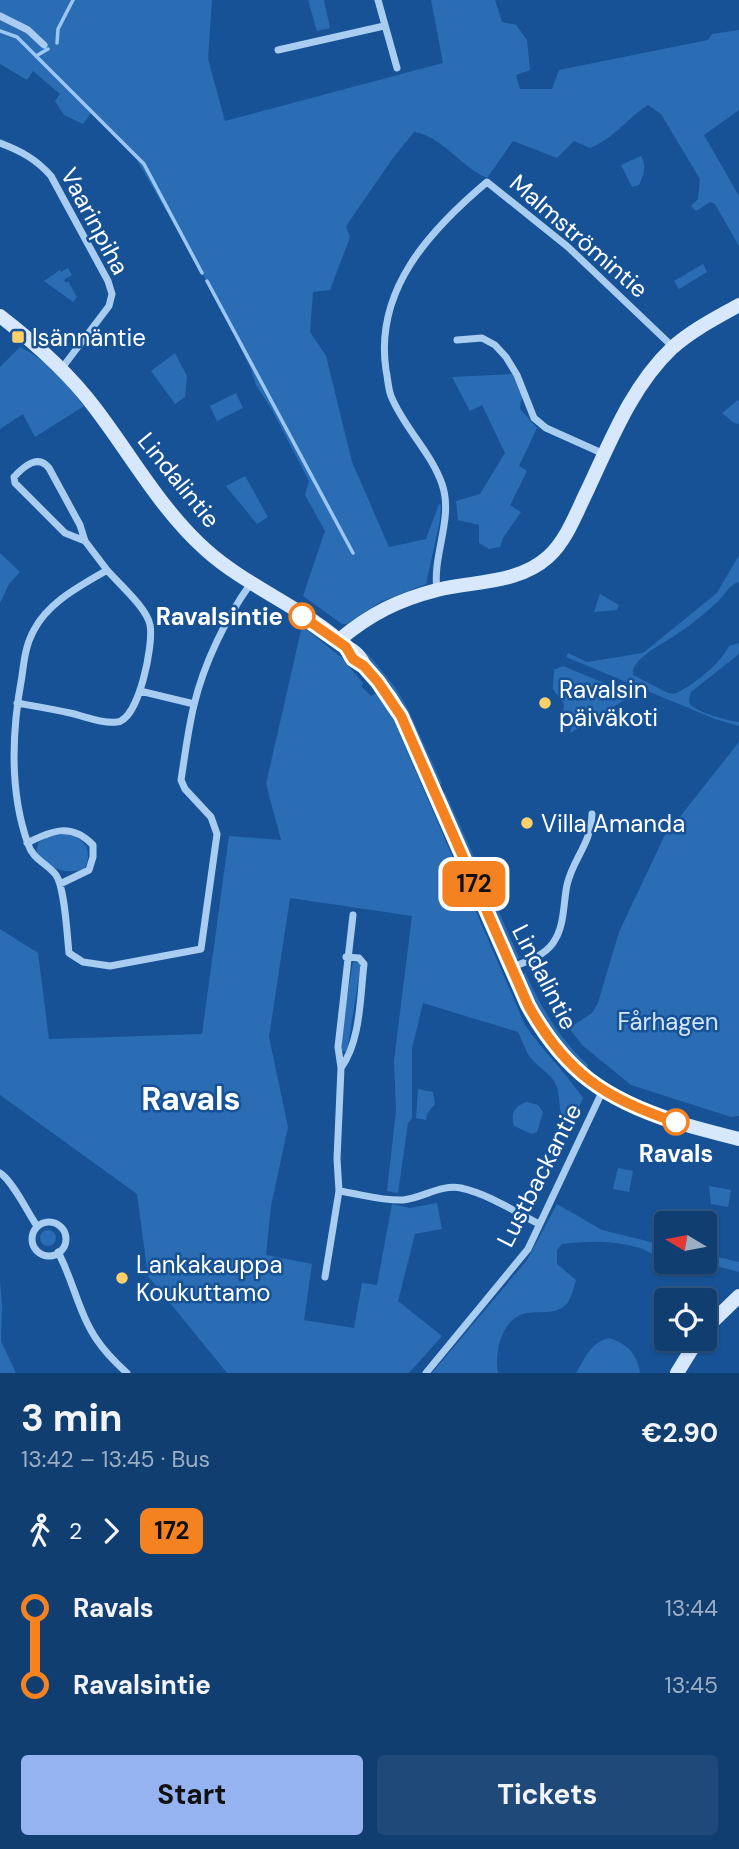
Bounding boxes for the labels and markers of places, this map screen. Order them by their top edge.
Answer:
place label: Isännäntie [32,322,146,353]
marker: Isännäntie [10,329,26,345]
place label: Ravalsintie [156,601,283,632]
marker: Ravalsintie [289,603,315,629]
place label: Ravalsin päiväkoti [559,674,658,733]
marker: Ravalsin päiväkoti [537,695,553,711]
place label: Villa Amanda [541,808,685,839]
marker: Villa Amanda [519,815,535,831]
marker: Ravals [663,1109,689,1135]
place label: Ravals [639,1138,713,1169]
place label: Lankakauppa Koukuttamo [136,1249,282,1308]
marker: Lankakauppa Koukuttamo [114,1270,130,1286]

